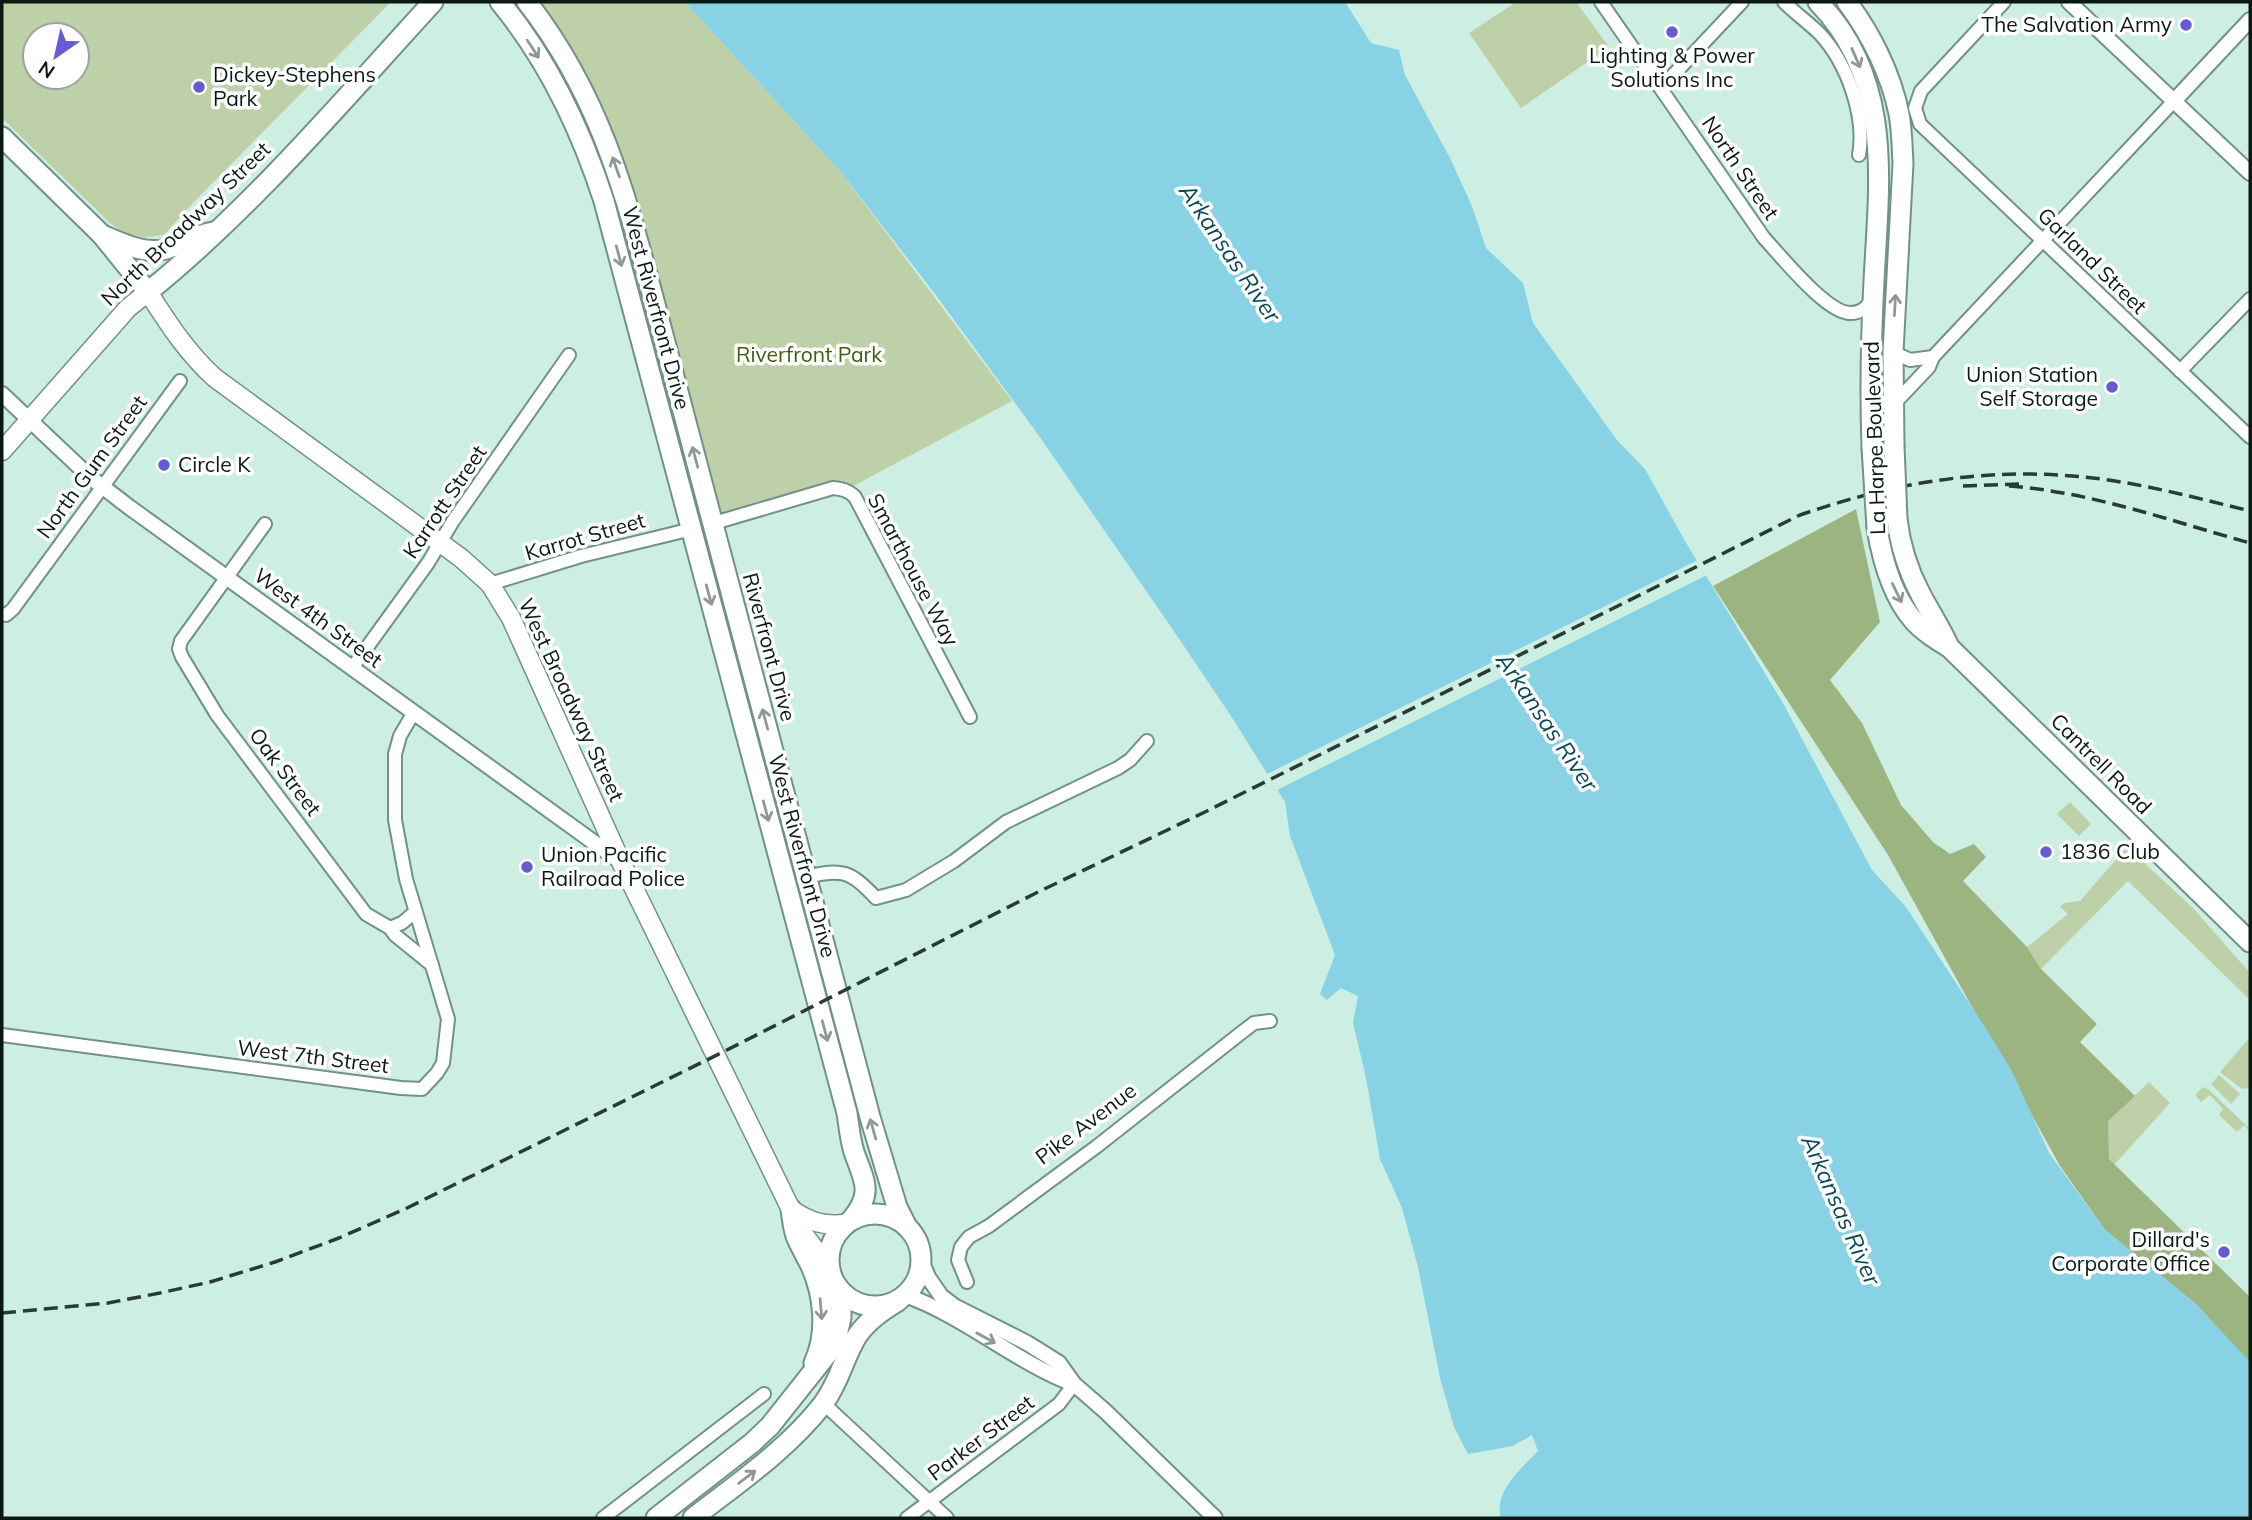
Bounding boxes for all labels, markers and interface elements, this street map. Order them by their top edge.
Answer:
place label: The Salvation Army [1981,11,2172,37]
marker: The Salvation Army [2178,17,2194,33]
north arrow [21,21,91,91]
marker: Lighting & Power Solutions Inc [1664,24,1680,40]
one-way arrow [527,39,541,59]
place label: Lighting & Power Solutions Inc [1589,42,1755,92]
one-way arrow [1850,47,1863,69]
text: N [34,56,59,84]
place label: Dickey-Stephens Park [213,61,376,111]
marker: Dickey-Stephens Park [191,79,207,95]
street label: North Street [1697,111,1785,224]
street label: North Broadway Street [95,136,275,311]
one-way arrow [609,156,621,178]
water label: Arkansas River [1173,177,1288,329]
street label: Garland Street [2033,202,2153,319]
street label: West Riverfront Drive [617,203,697,412]
one-way arrow [613,244,626,266]
one-way arrow [1889,294,1902,317]
park label: Riverfront Park [736,341,882,367]
street label: La Harpe Boulevard [1858,341,1890,535]
place label: Union Station Self Storage [1966,361,2098,411]
marker: Union Station Self Storage [2104,379,2120,395]
street label: North Gum Street [31,390,152,543]
street label: Karrott Street [397,440,492,563]
one-way arrow [688,446,701,468]
place label: Circle K [178,451,251,477]
marker: Circle K [156,457,172,473]
street label: Smarthouse Way [863,489,965,650]
street label: Karrot Street [522,506,648,566]
street label: West 4th Street [249,562,388,673]
street label: Riverfront Drive [738,570,802,724]
one-way arrow [1891,582,1905,603]
one-way arrow [703,583,716,606]
street label: West Broadway Street [513,594,630,805]
water label: Arkansas River [1490,646,1605,798]
street label: Cantrell Road [2046,707,2158,819]
one-way arrow [758,708,771,731]
street label: Oak Street [244,722,327,820]
street label: West Riverfront Drive [763,751,843,960]
one-way arrow [760,799,773,822]
place label: 1836 Club [2060,838,2160,864]
place label: Union Pacific Railroad Police [541,841,685,891]
marker: 1836 Club [2038,844,2054,860]
marker: Union Pacific Railroad Police [519,859,535,875]
one-way arrow [819,1019,832,1042]
street label: West 7th Street [236,1034,390,1078]
street label: Pike Avenue [1030,1077,1141,1169]
one-way arrow [866,1118,879,1140]
water label: Arkansas River [1795,1129,1888,1291]
place label: Dillard's Corporate Office [2051,1226,2210,1276]
marker: Dillard's Corporate Office [2216,1244,2232,1260]
one-way arrow [815,1297,828,1320]
one-way arrow [976,1331,996,1345]
street label: Parker Street [922,1389,1039,1486]
one-way arrow [737,1469,756,1484]

